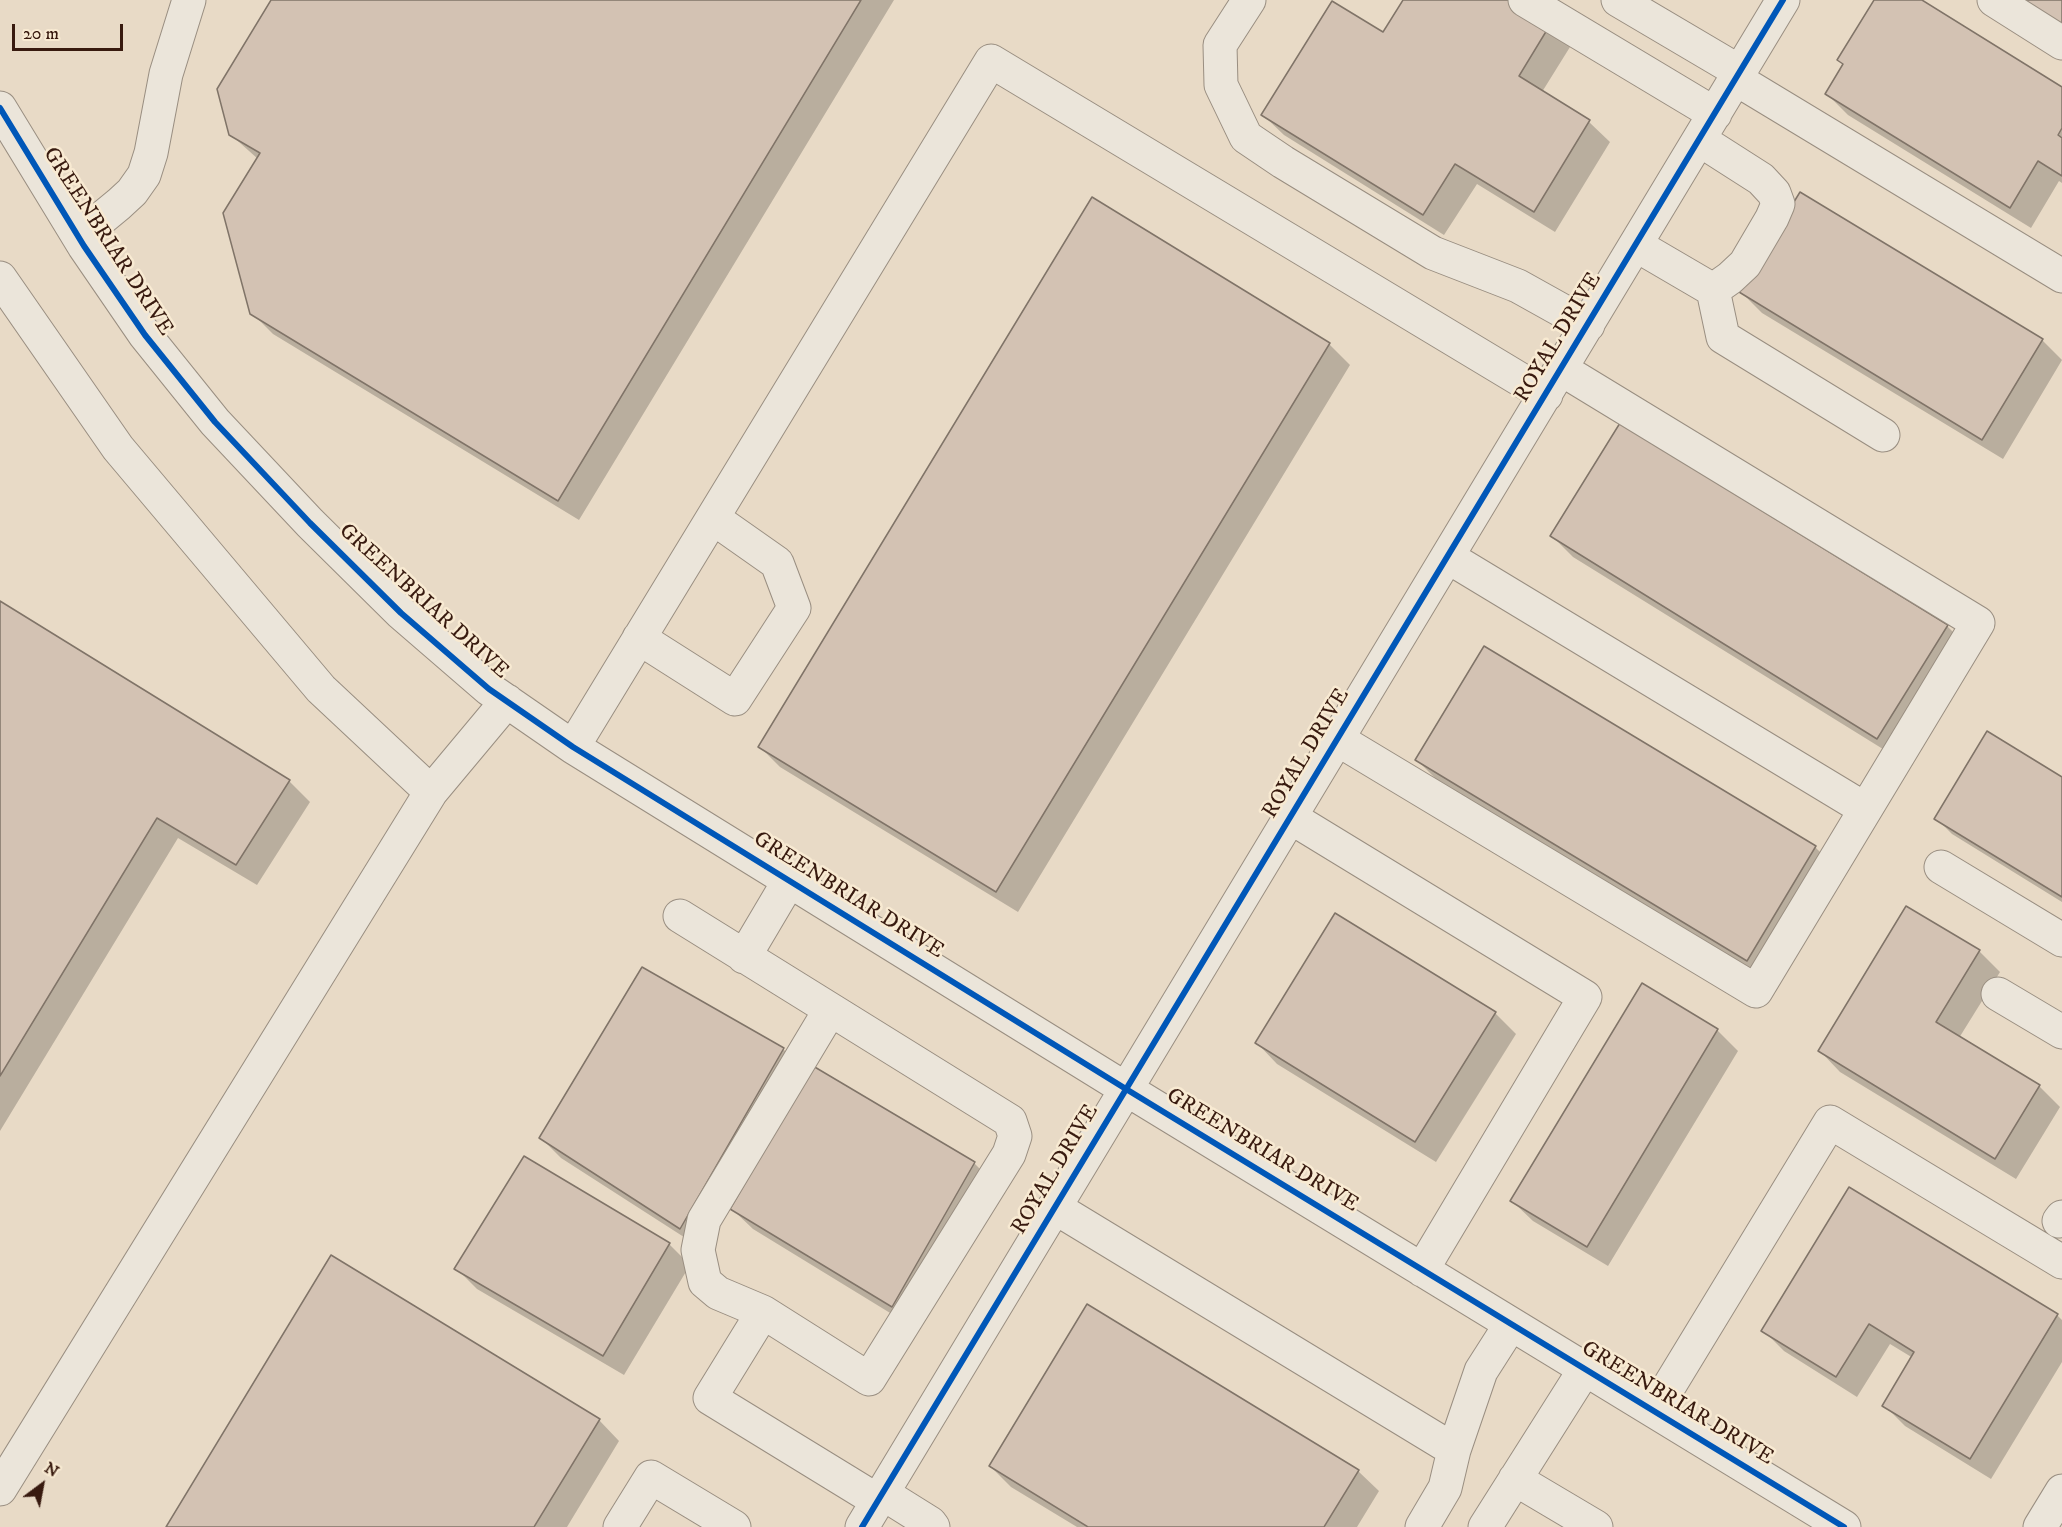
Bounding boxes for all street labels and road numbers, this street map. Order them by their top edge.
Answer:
street label: GREENBRIAR DRIVE [36,143,178,341]
street label: ROYAL DRIVE [1510,268,1608,408]
street label: GREENBRIAR DRIVE [333,519,513,685]
street label: ROYAL DRIVE [1258,684,1356,824]
street label: GREENBRIAR DRIVE [748,827,948,965]
street label: GREENBRIAR DRIVE [1161,1083,1363,1219]
street label: ROYAL DRIVE [1007,1100,1105,1240]
street label: GREENBRIAR DRIVE [1576,1336,1778,1472]

